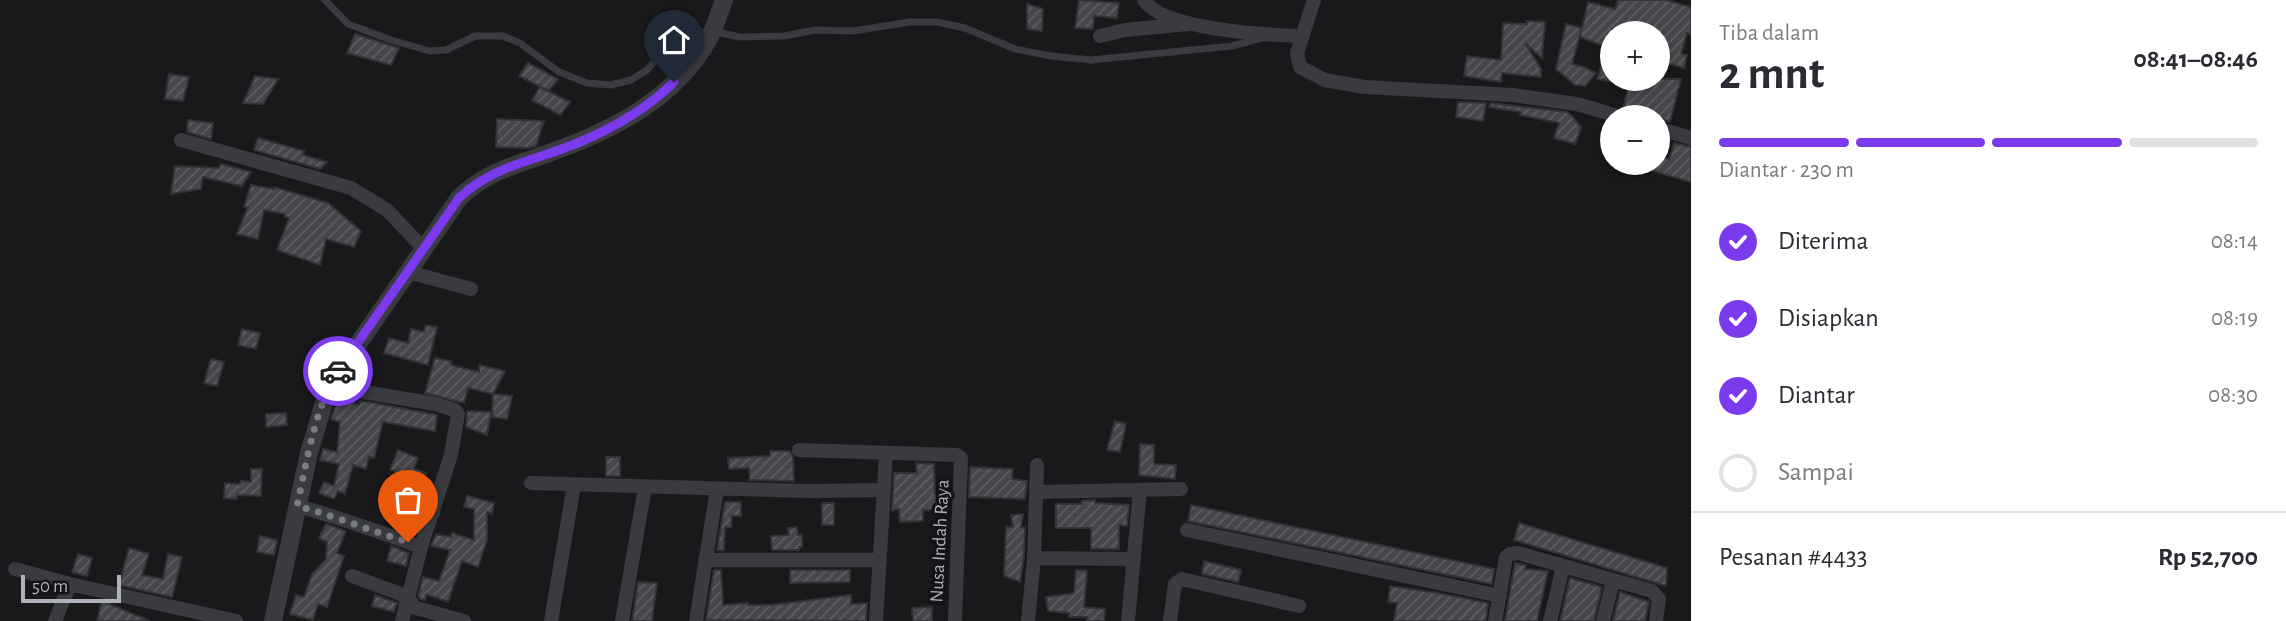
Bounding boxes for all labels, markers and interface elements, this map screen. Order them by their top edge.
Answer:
pin [644,10,704,82]
icon: home [655,21,693,59]
map controls [1600,21,1670,175]
button: + [1600,21,1670,91]
text: Tiba dalam [1719,22,1819,45]
text: 08:41–08:46 [2133,46,2258,72]
text: 2 mnt [1719,51,1824,97]
button: − [1600,105,1670,175]
text: Diantar · 230 m [1719,159,1854,182]
icon: check [1719,223,1757,261]
text: Diterima [1778,228,1869,254]
text: 08:14 [2211,230,2258,253]
icon: check [1719,300,1757,338]
text: Disiapkan [1778,305,1879,331]
text: 08:19 [2211,307,2258,330]
courier [303,336,373,406]
icon: car [319,352,357,390]
icon: check [1719,377,1757,415]
text: Diantar [1778,382,1855,408]
text: 08:30 [2208,384,2258,407]
text: Sampai [1778,459,1854,485]
pin [378,470,438,542]
street label: Nusa Indah Raya [927,479,953,603]
icon: bag [389,481,427,519]
text: Pesanan #4433 [1719,544,1868,570]
text: Rp 52,700 [2158,544,2258,570]
scale bar [21,572,121,604]
text: 50 m [32,577,68,596]

